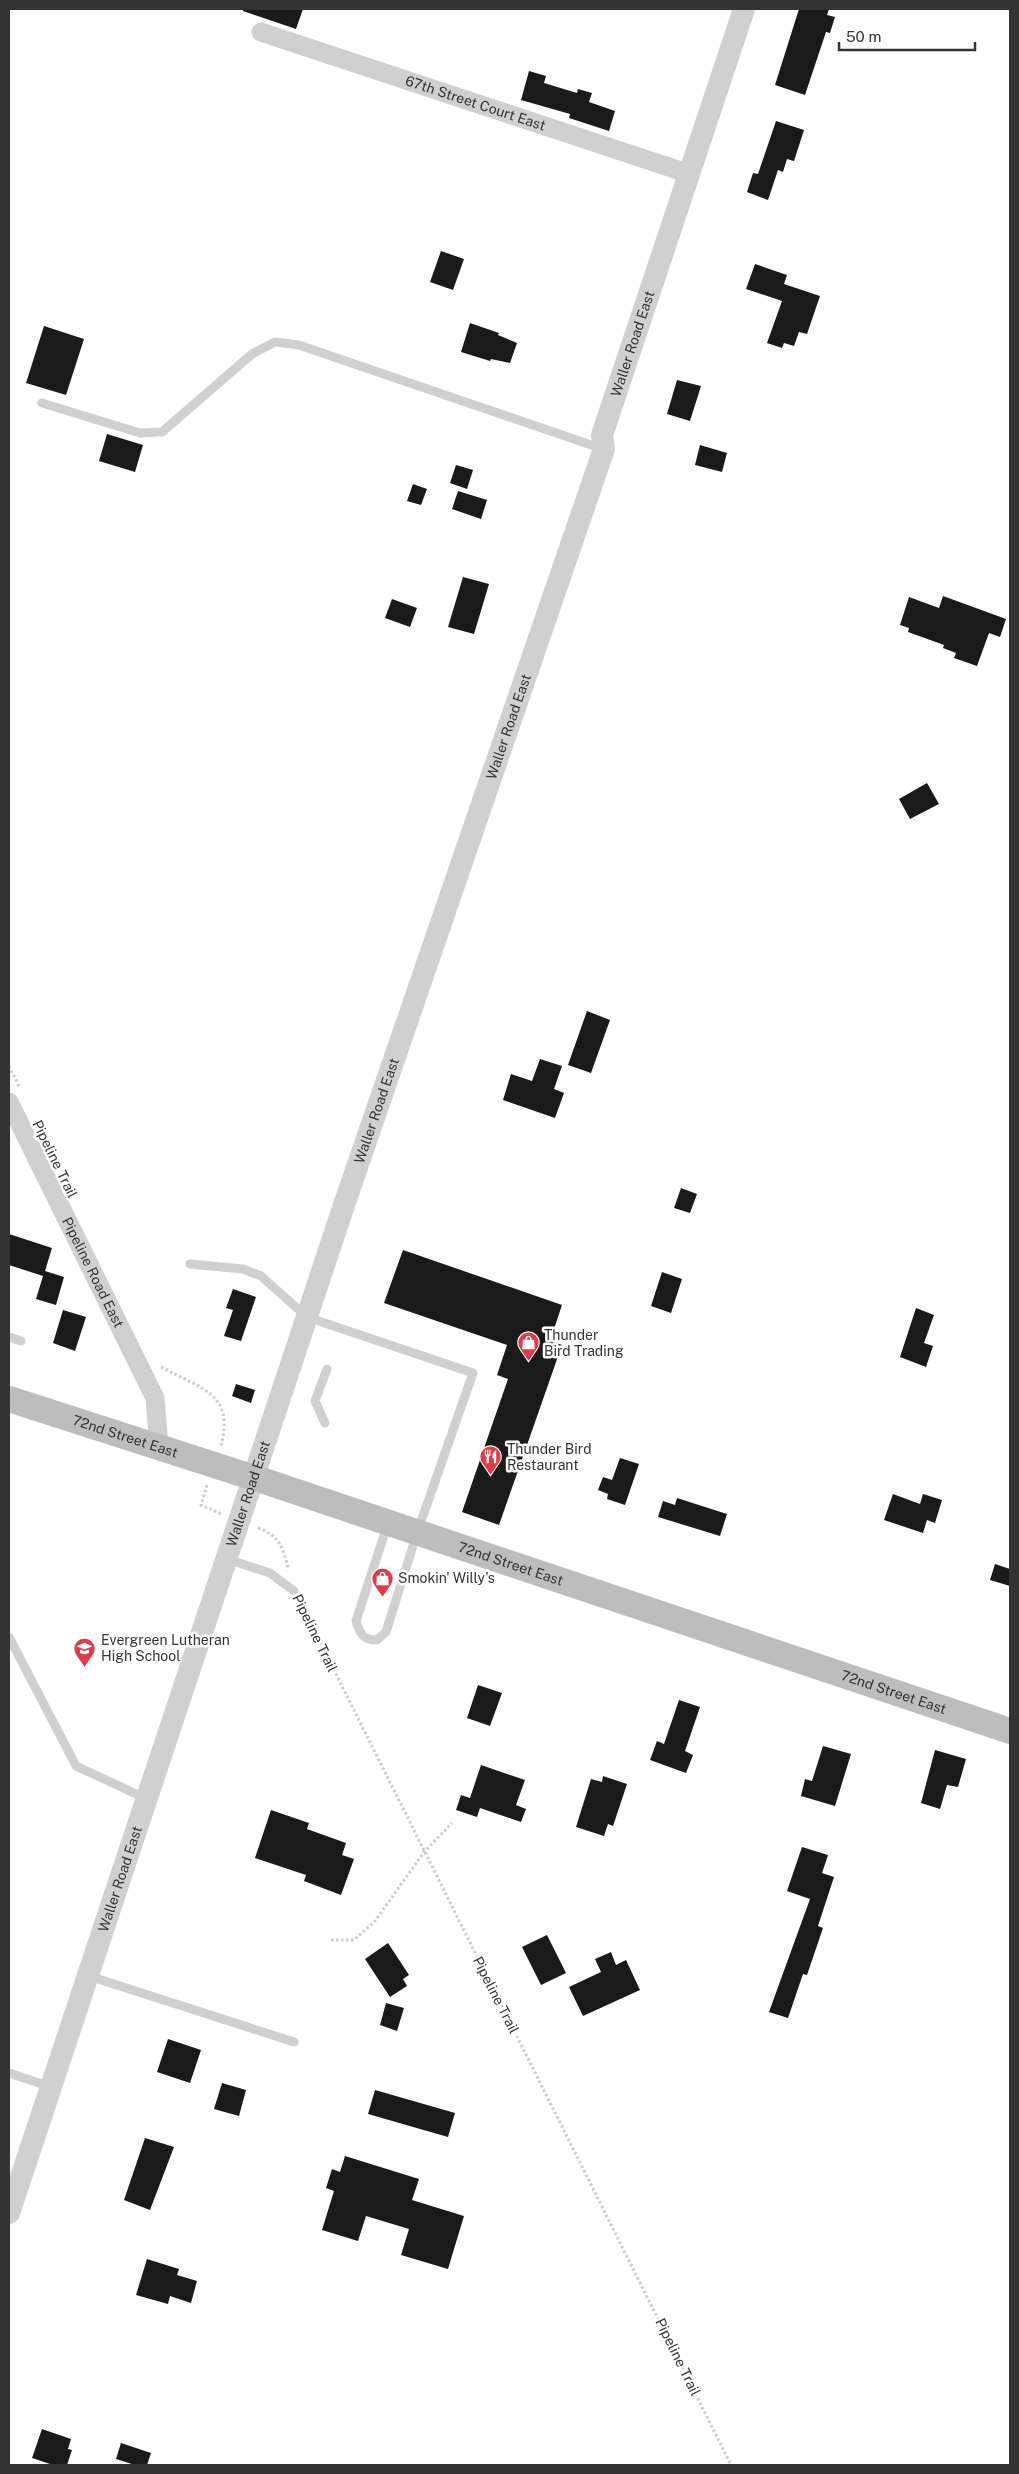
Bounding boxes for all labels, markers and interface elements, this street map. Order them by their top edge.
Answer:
scale bar [839,20,975,52]
text: 50 m [846,28,881,45]
street label: 67th Street Court East [403,72,548,134]
street label: Waller Road East [607,289,657,399]
street label: Waller Road East [483,672,534,782]
street label: Waller Road East [351,1056,402,1166]
street label: Pipeline Trail [29,1118,81,1200]
street label: Pipeline Road East [59,1215,127,1330]
place label: Thunder Bird Trading [544,1327,624,1359]
shop icon: Thunder Bird Trading [516,1331,540,1362]
street label: 72nd Street East [70,1412,180,1461]
street label: Waller Road East [223,1439,273,1549]
place label: Thunder Bird Restaurant [507,1441,592,1473]
restaurant icon: Thunder Bird Restaurant [479,1445,503,1476]
street label: 72nd Street East [456,1539,565,1589]
shop icon: Smokin' Willy's [370,1566,394,1597]
place label: Smokin' Willy's [398,1570,495,1586]
street label: Pipeline Trail [289,1592,341,1674]
place label: Evergreen Lutheran High School [101,1632,230,1664]
school or university icon: Evergreen Lutheran High School [73,1636,97,1667]
street label: 72nd Street East [839,1667,948,1717]
street label: Waller Road East [95,1824,145,1934]
street label: Pipeline Trail [470,1954,522,2036]
street label: Pipeline Trail [652,2316,704,2398]

